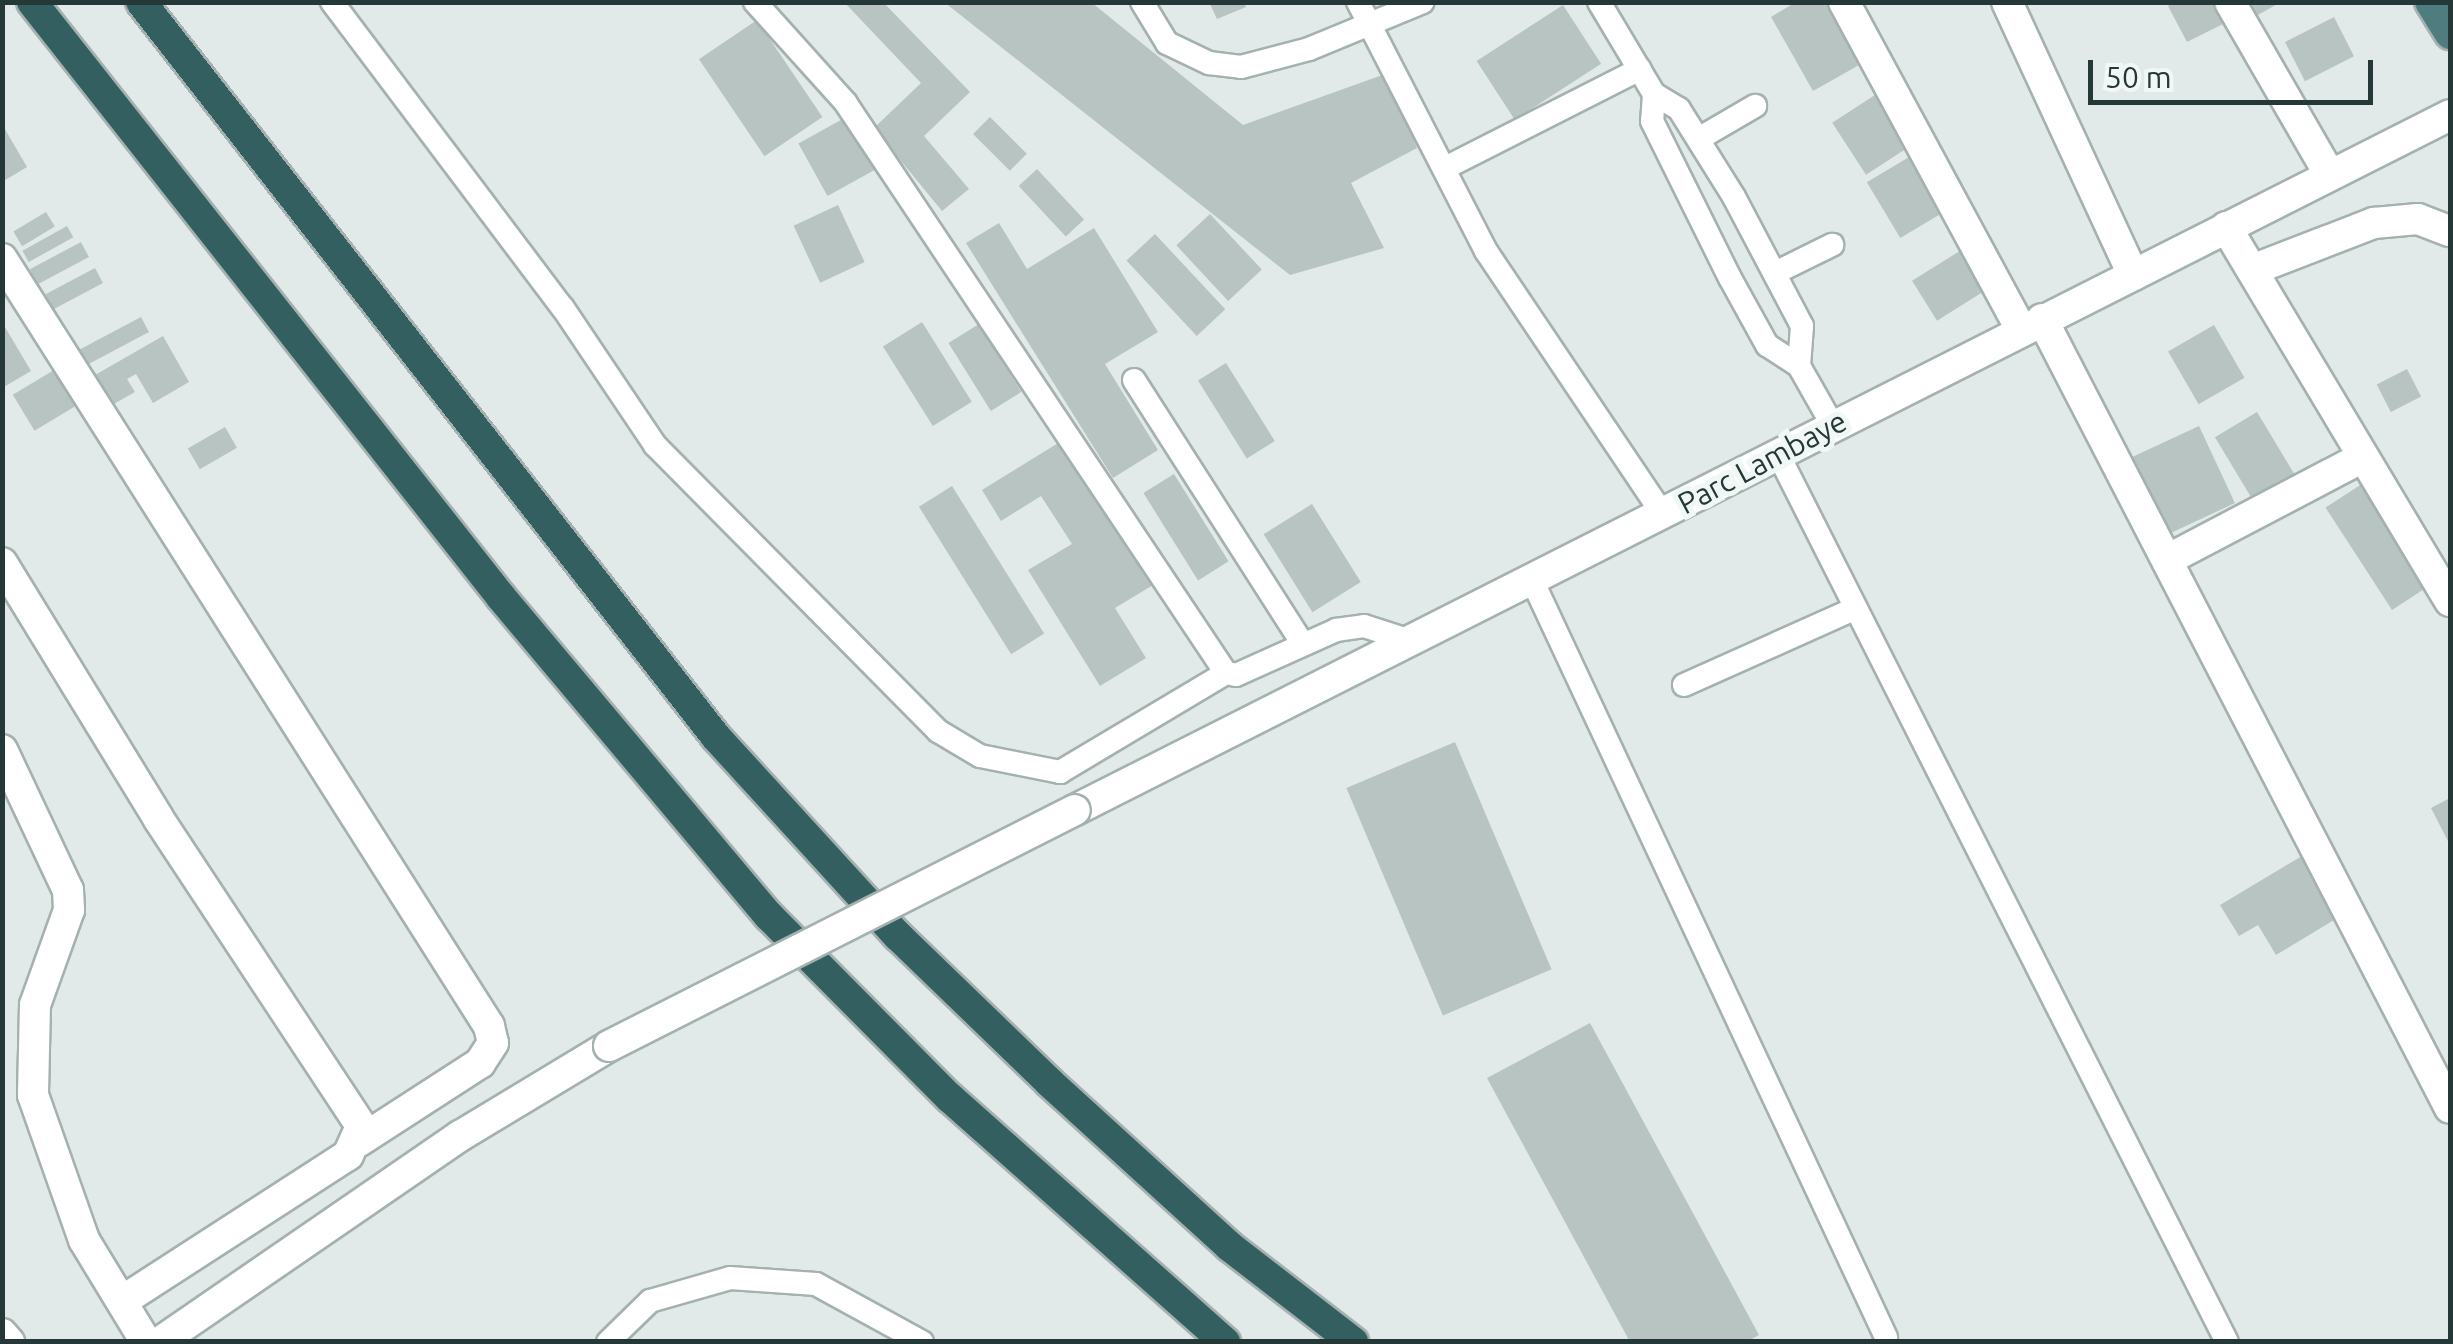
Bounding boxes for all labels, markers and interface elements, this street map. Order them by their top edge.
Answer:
scale bar [2093,40,2378,102]
text: 50 m [2105,60,2172,94]
street label: Parc Lambaye [1672,403,1852,521]

